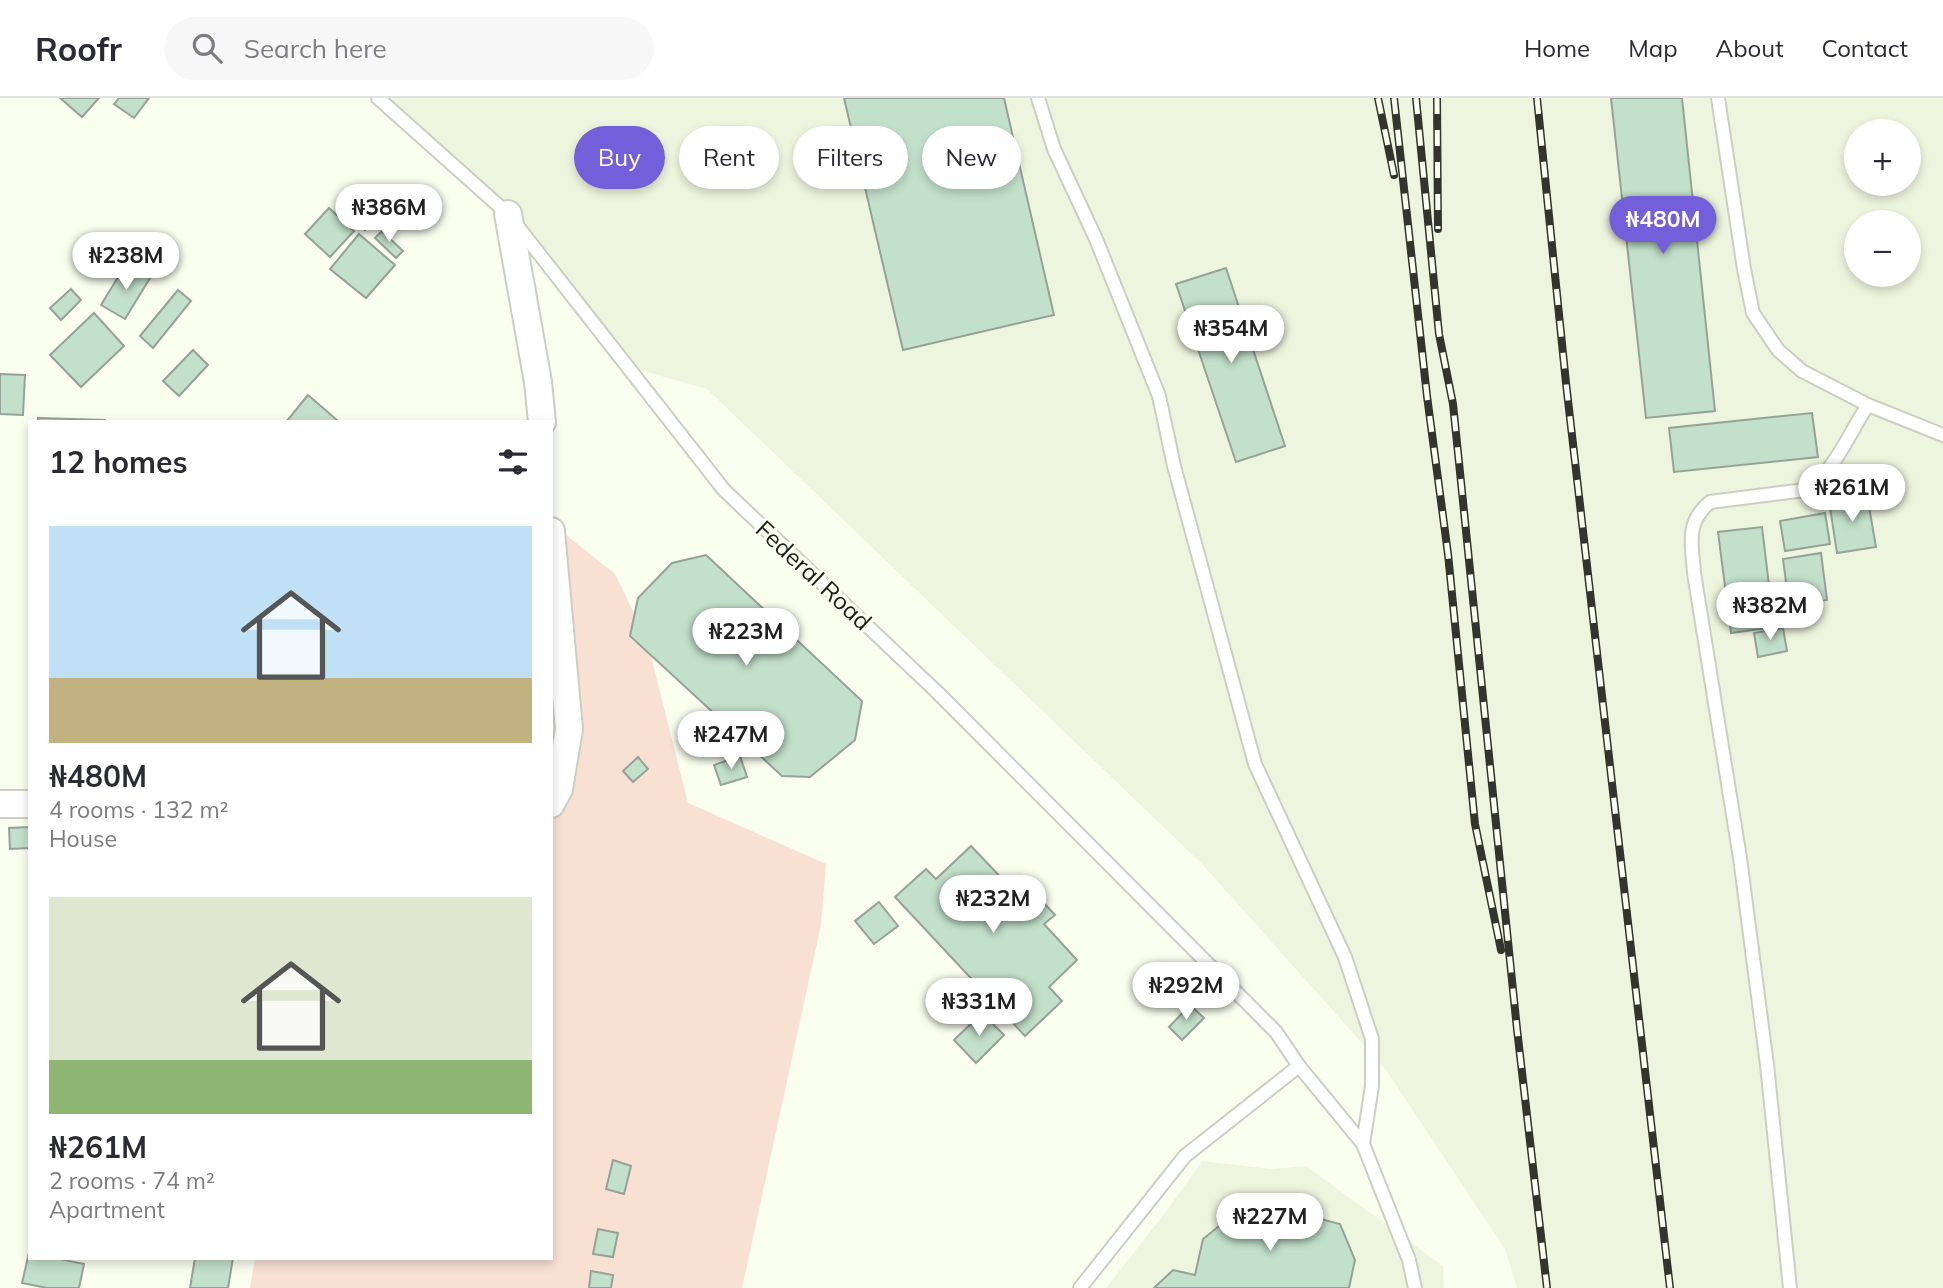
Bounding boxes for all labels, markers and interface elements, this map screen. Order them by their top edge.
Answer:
search box [164,17,654,80]
text: Roofr [35,28,122,69]
icon: search [188,29,226,67]
text: Search here [244,32,387,65]
text: Home [1524,33,1590,63]
text: Map [1628,33,1678,63]
text: About [1716,33,1784,63]
text: Contact [1822,33,1908,63]
map controls [1844,119,1921,287]
button: + [1844,119,1921,196]
chip: Buy [574,126,665,189]
chip: Rent [679,126,779,189]
chip: Filters [793,126,908,189]
chip: New [922,126,1021,189]
pin: ₦386M [340,184,438,244]
text: ₦386M [351,192,427,221]
pin: ₦480M [1614,197,1712,256]
text: ₦480M [1625,204,1701,233]
button: − [1844,210,1921,287]
pin: ₦238M [77,232,175,292]
text: ₦238M [88,240,164,269]
pin: ₦354M [1182,306,1280,365]
text: ₦354M [1193,313,1269,342]
text: 12 homes [49,443,188,481]
icon: filters [494,443,532,481]
pin: ₦261M [1803,464,1901,524]
text: ₦261M [1814,472,1890,501]
street label: Federal Road [750,514,878,636]
icon: home [228,572,354,698]
pin: ₦382M [1721,582,1819,642]
text: ₦382M [1732,590,1808,619]
pin: ₦223M [697,608,795,668]
text: ₦223M [708,616,784,645]
pin: ₦247M [682,712,780,771]
text: ₦247M [693,719,769,748]
text: ₦480M [49,757,147,795]
text: 4 rooms · 132 m² [49,795,229,824]
text: House [49,824,117,853]
pin: ₦232M [944,876,1042,935]
text: ₦232M [955,883,1031,912]
icon: home [228,943,354,1069]
pin: ₦292M [1137,962,1235,1022]
text: ₦292M [1148,970,1224,999]
pin: ₦331M [930,978,1028,1038]
text: ₦331M [941,986,1017,1015]
text: ₦261M [49,1128,147,1166]
text: 2 rooms · 74 m² [49,1166,215,1195]
pin: ₦227M [1221,1194,1319,1253]
text: Apartment [49,1195,165,1224]
text: ₦227M [1232,1201,1308,1230]

